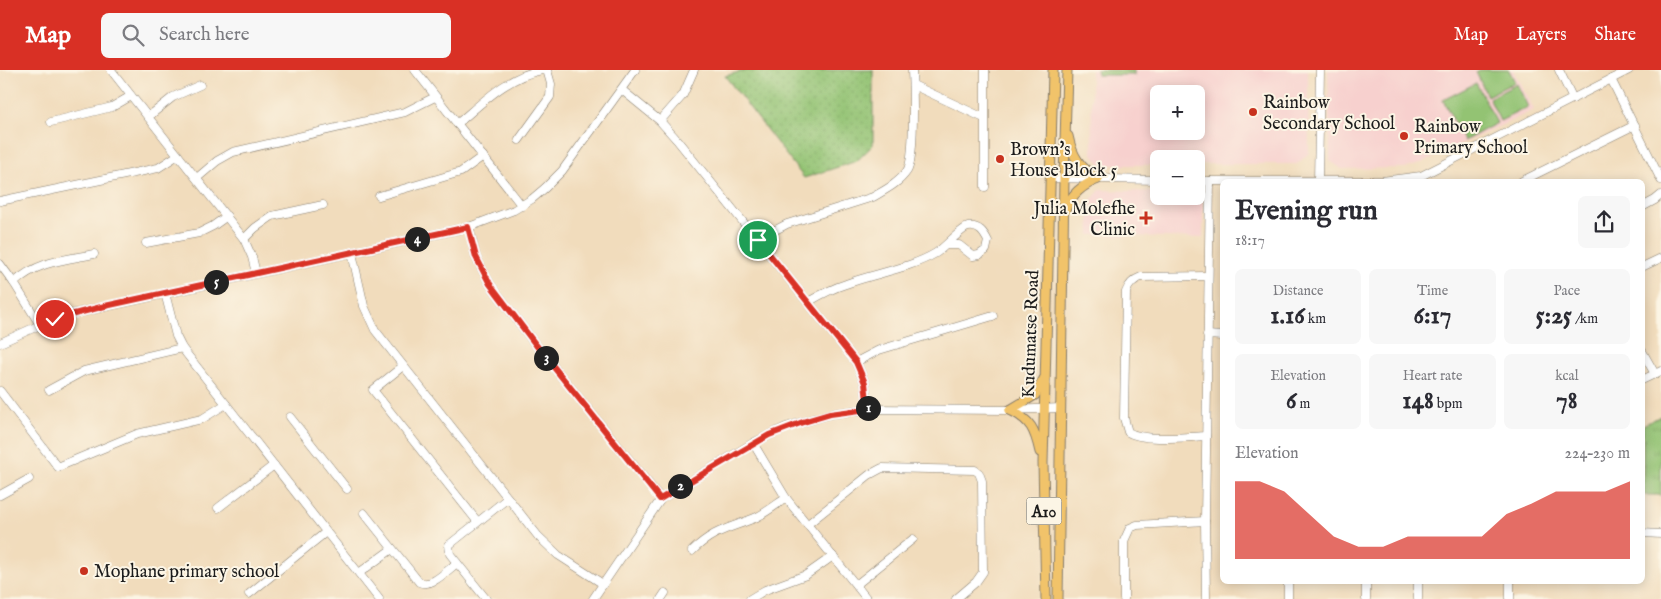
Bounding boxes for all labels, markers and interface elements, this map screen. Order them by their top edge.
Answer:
search box [101,13,451,58]
text: Map [25,20,71,51]
icon: search [119,21,147,49]
text: Search here [159,23,250,47]
text: Map [1454,24,1488,47]
text: Layers [1516,24,1567,47]
text: Share [1595,24,1636,47]
map controls [1150,85,1205,205]
button: + [1150,85,1205,140]
place label: Rainbow Secondary School [1263,92,1395,136]
marker: Rainbow Secondary School [1247,106,1259,118]
place label: Rainbow Primary School [1414,116,1528,160]
marker: Rainbow Primary School [1398,130,1410,142]
place label: Brown's House Block 5 [1010,139,1117,183]
button: − [1150,150,1205,205]
marker: Brown's House Block 5 [994,153,1006,165]
text: Evening run [1235,194,1378,229]
button: share [1578,196,1630,248]
place label: Julia Molefhe Clinic [1032,198,1135,242]
marker: Julia Molefhe Clinic [1139,211,1153,225]
pin [737,219,779,261]
pin: 4 [404,226,430,252]
icon: arrive [744,226,772,254]
text: 4 [414,230,421,248]
text: 18:17 [1235,231,1265,251]
street label: Kudumatse Road [1018,269,1045,399]
pin: 5 [204,270,228,294]
text: 5 [214,273,219,291]
text: Distance [1273,282,1323,300]
text: Time [1417,282,1448,300]
text: Pace [1554,282,1580,300]
pin [34,298,76,340]
text: 1.16 [1270,300,1305,332]
text: 6:17 [1413,300,1452,332]
text: 5:25 [1536,300,1572,332]
icon: check [41,305,69,333]
text: km [1305,310,1326,328]
text: /km [1572,310,1598,328]
pin: 3 [534,346,558,370]
text: 3 [544,349,549,367]
text: Elevation [1270,367,1326,385]
text: Heart rate [1403,367,1462,385]
text: kcal [1555,367,1579,385]
text: 6 [1286,385,1297,417]
text: 148 [1402,385,1434,417]
text: 78 [1556,385,1578,417]
text: m [1297,395,1310,413]
text: bpm [1434,395,1463,413]
pin: 1 [856,396,880,420]
text: 1 [866,399,871,417]
text: Elevation [1235,444,1298,464]
text: 224–230 m [1565,444,1630,464]
pin: 2 [668,474,692,498]
text: 2 [677,477,684,495]
road number: A10 [1026,498,1062,524]
place label: Mophane primary school [94,561,279,584]
marker: Mophane primary school [78,565,90,577]

